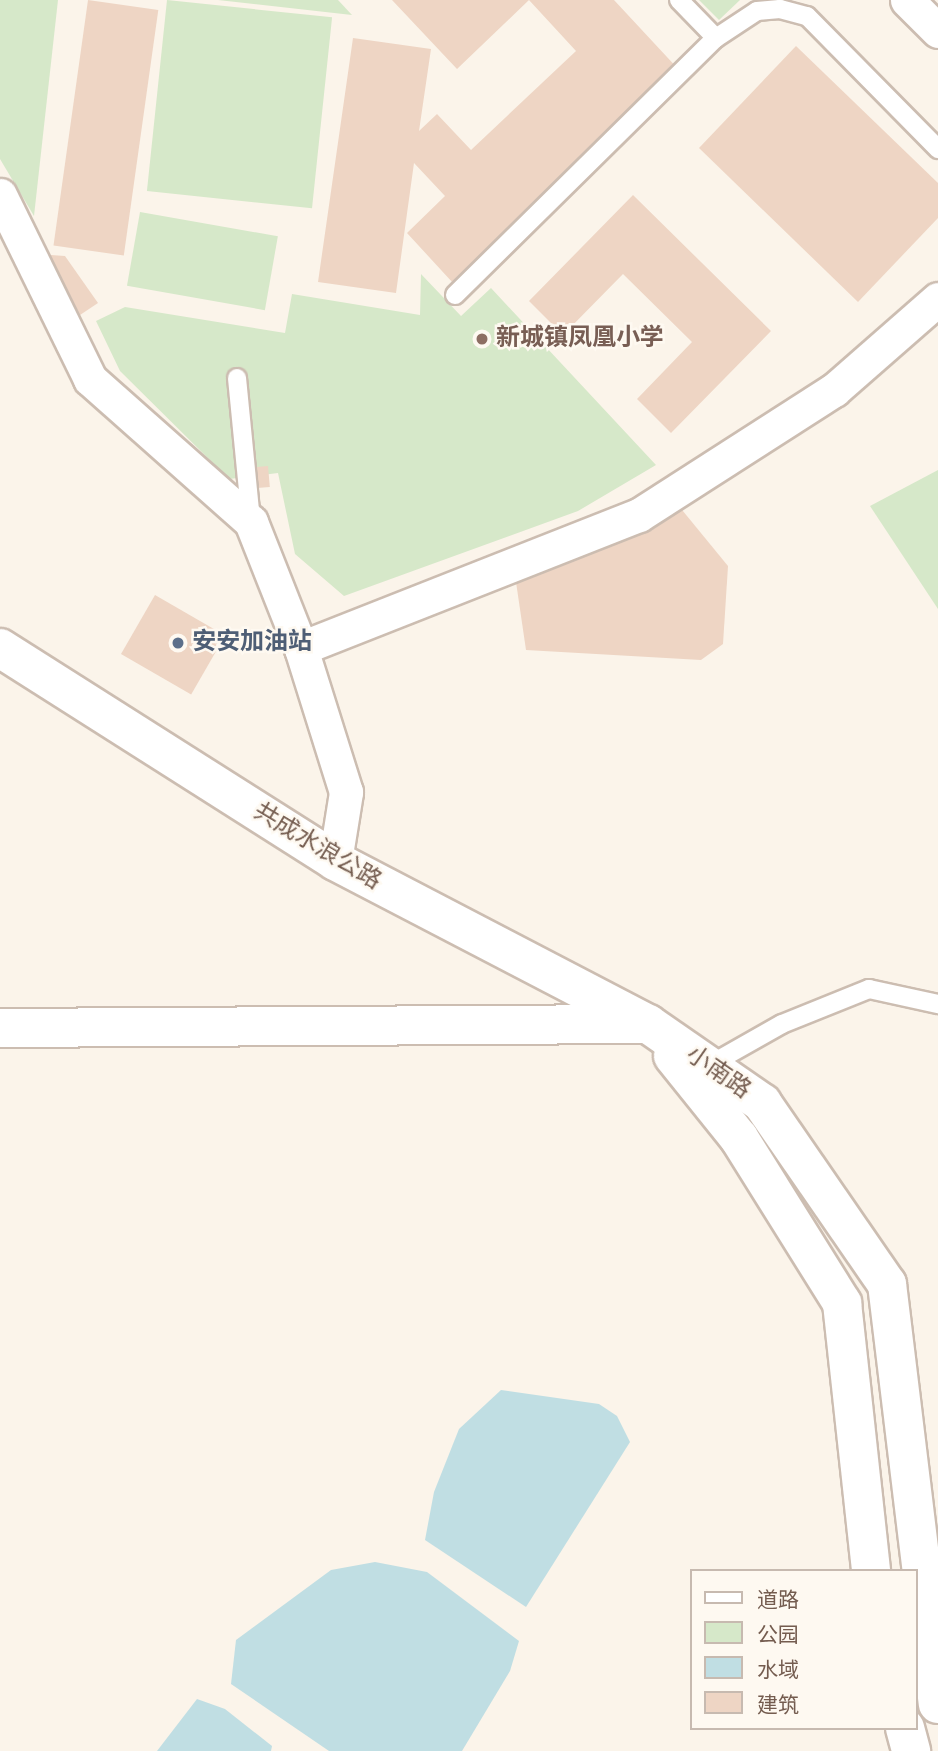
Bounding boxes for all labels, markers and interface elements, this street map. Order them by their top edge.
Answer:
place label: 新城镇凤凰小学 [496,325,664,353]
marker: 新城镇凤凰小学 [474,331,490,347]
place label: 安安加油站 [192,629,312,657]
marker: 安安加油站 [170,635,186,651]
street label: 共成水浪公路 [248,798,386,896]
street label: 小南路 [680,1041,756,1105]
legend [690,1569,917,1730]
text: 道路 [757,1590,799,1611]
text: 公园 [757,1625,799,1646]
text: 水域 [757,1660,799,1681]
text: 建筑 [757,1695,799,1716]

